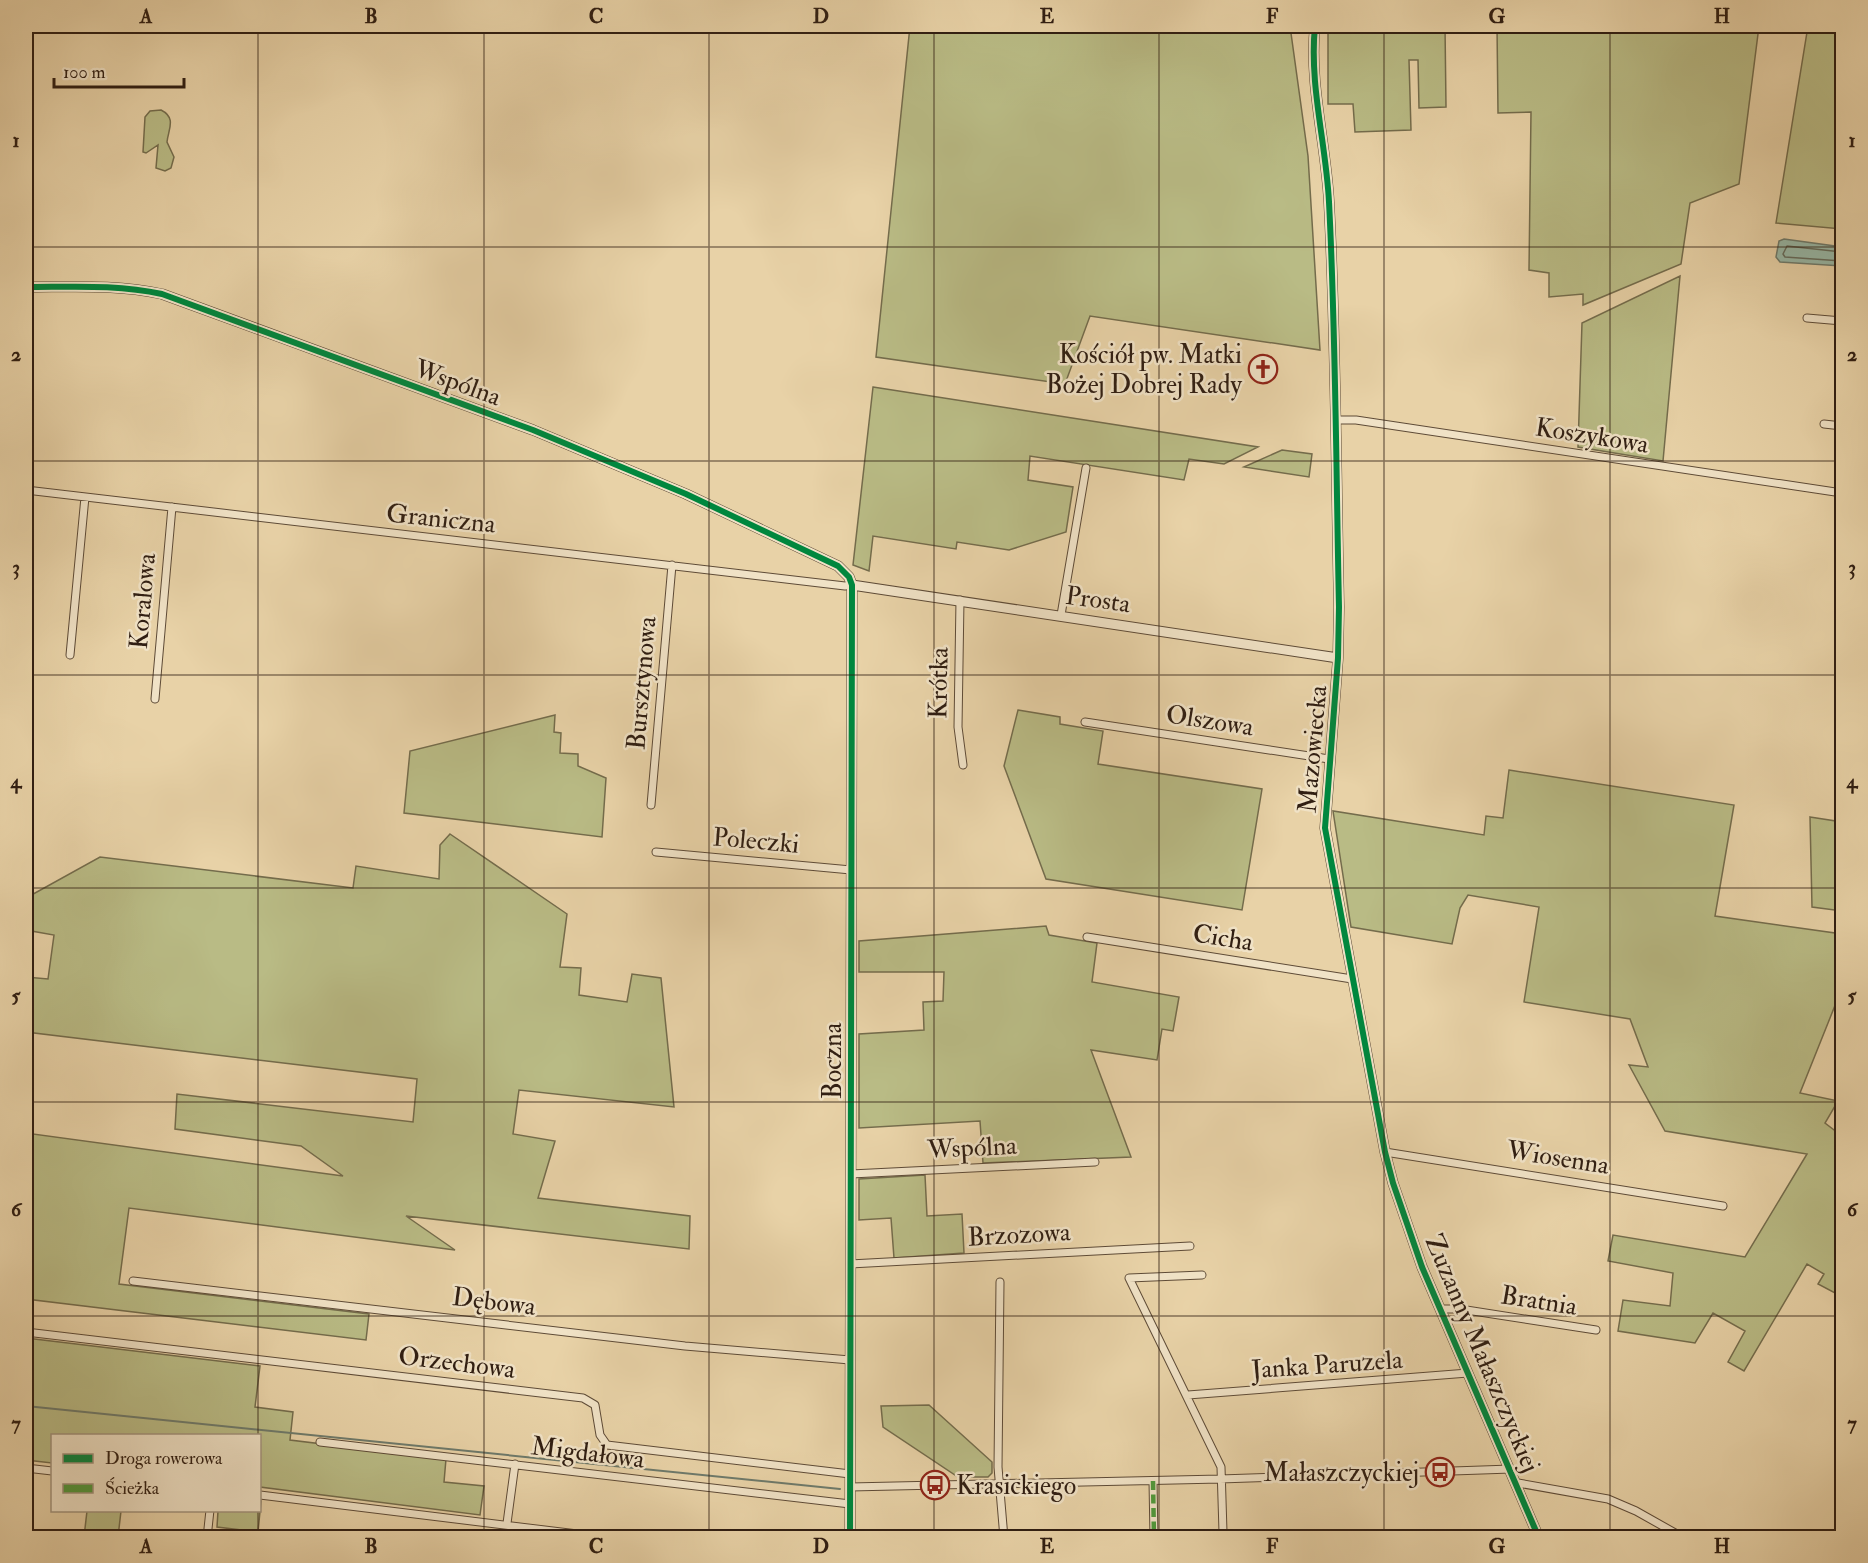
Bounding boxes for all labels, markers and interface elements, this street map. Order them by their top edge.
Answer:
text: A [139,4,153,29]
text: B [364,4,378,29]
text: C [589,4,603,29]
text: D [813,4,829,29]
text: E [1040,4,1055,29]
text: F [1266,4,1279,29]
text: G [1489,4,1506,29]
text: H [1714,4,1730,29]
scale bar [54,51,184,89]
text: 100 m [63,61,106,84]
text: 1 [12,128,20,153]
text: 1 [1848,128,1856,153]
place label: Kościół pw. Matki Bożej Dobrej Rady [1046,339,1243,401]
text: 2 [11,342,21,367]
text: 2 [1847,342,1857,367]
street label: Wspólna [409,352,506,414]
church icon: Kościół pw. Matki Bożej Dobrej Rady [1247,353,1279,385]
street label: Koszykowa [1533,411,1651,461]
street label: Graniczna [385,497,497,541]
street label: Koralowa [123,551,163,650]
text: 3 [12,555,20,580]
text: 3 [1848,555,1856,580]
street label: Prosta [1063,580,1133,620]
street label: Bursztynowa [620,615,664,751]
street label: Krótka [922,647,956,719]
street label: Mazowiecka [1291,684,1335,814]
street label: Olszowa [1164,698,1256,744]
text: 4 [10,769,23,794]
text: 4 [1846,769,1859,794]
street label: Poleczki [711,821,801,861]
street label: Cicha [1190,917,1255,959]
text: 5 [12,983,22,1008]
text: 5 [1848,983,1858,1008]
street label: Boczna [817,1022,849,1099]
street label: Wspólna [925,1130,1018,1167]
street label: Wiosenna [1503,1134,1612,1182]
text: 6 [11,1197,23,1222]
text: 6 [1847,1197,1859,1222]
street label: Brzozowa [967,1216,1072,1254]
street label: Zuzanny Małaszczyckiej [1418,1230,1547,1477]
street label: Bratnia [1498,1279,1580,1323]
street label: Dębowa [450,1281,538,1323]
street label: Orzechowa [397,1340,517,1386]
street label: Janka Paruzela [1249,1344,1404,1386]
text: 7 [11,1411,21,1436]
text: 7 [1847,1411,1857,1436]
street label: Migdałowa [529,1430,647,1476]
legend [51,1434,261,1512]
text: Droga rowerowa [105,1447,223,1470]
bus stop icon: Małaszczyckiej [1424,1456,1456,1488]
place label: Małaszczyckiej [1264,1457,1419,1489]
bus stop icon: Krasickiego [919,1469,951,1501]
place label: Krasickiego [956,1470,1076,1502]
text: Ścieżka [105,1477,160,1500]
text: A [139,1534,153,1559]
text: B [364,1534,378,1559]
text: C [589,1534,603,1559]
text: D [813,1534,829,1559]
text: E [1040,1534,1055,1559]
text: F [1266,1534,1279,1559]
text: G [1489,1534,1506,1559]
text: H [1714,1534,1730,1559]

